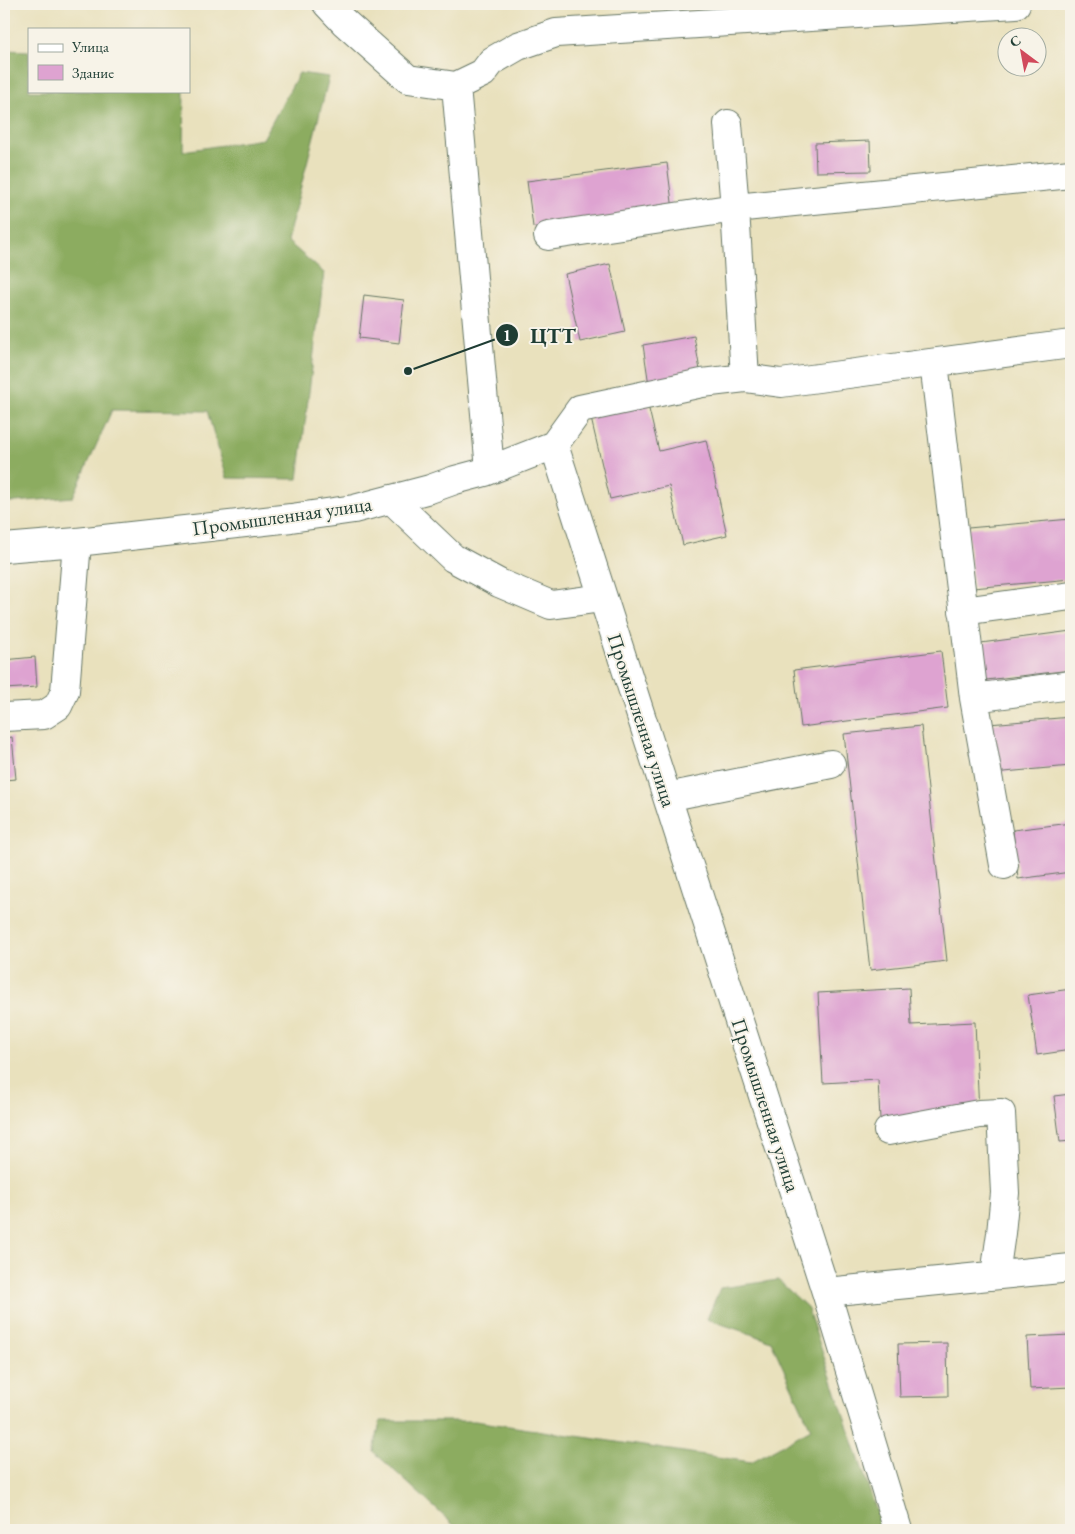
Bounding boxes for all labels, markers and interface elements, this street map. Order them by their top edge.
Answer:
legend [28,28,190,92]
north arrow [998,28,1048,78]
text: С [1006,31,1024,51]
text: Улица [71,37,109,56]
text: Здание [72,63,114,82]
callout: ЦТТ [495,317,586,353]
text: ЦТТ [530,322,576,349]
text: 1 [503,326,511,345]
street label: Промышленная улица [191,491,373,541]
street label: Промышленная улица [602,630,682,810]
street label: Промышленная улица [726,1015,806,1195]

